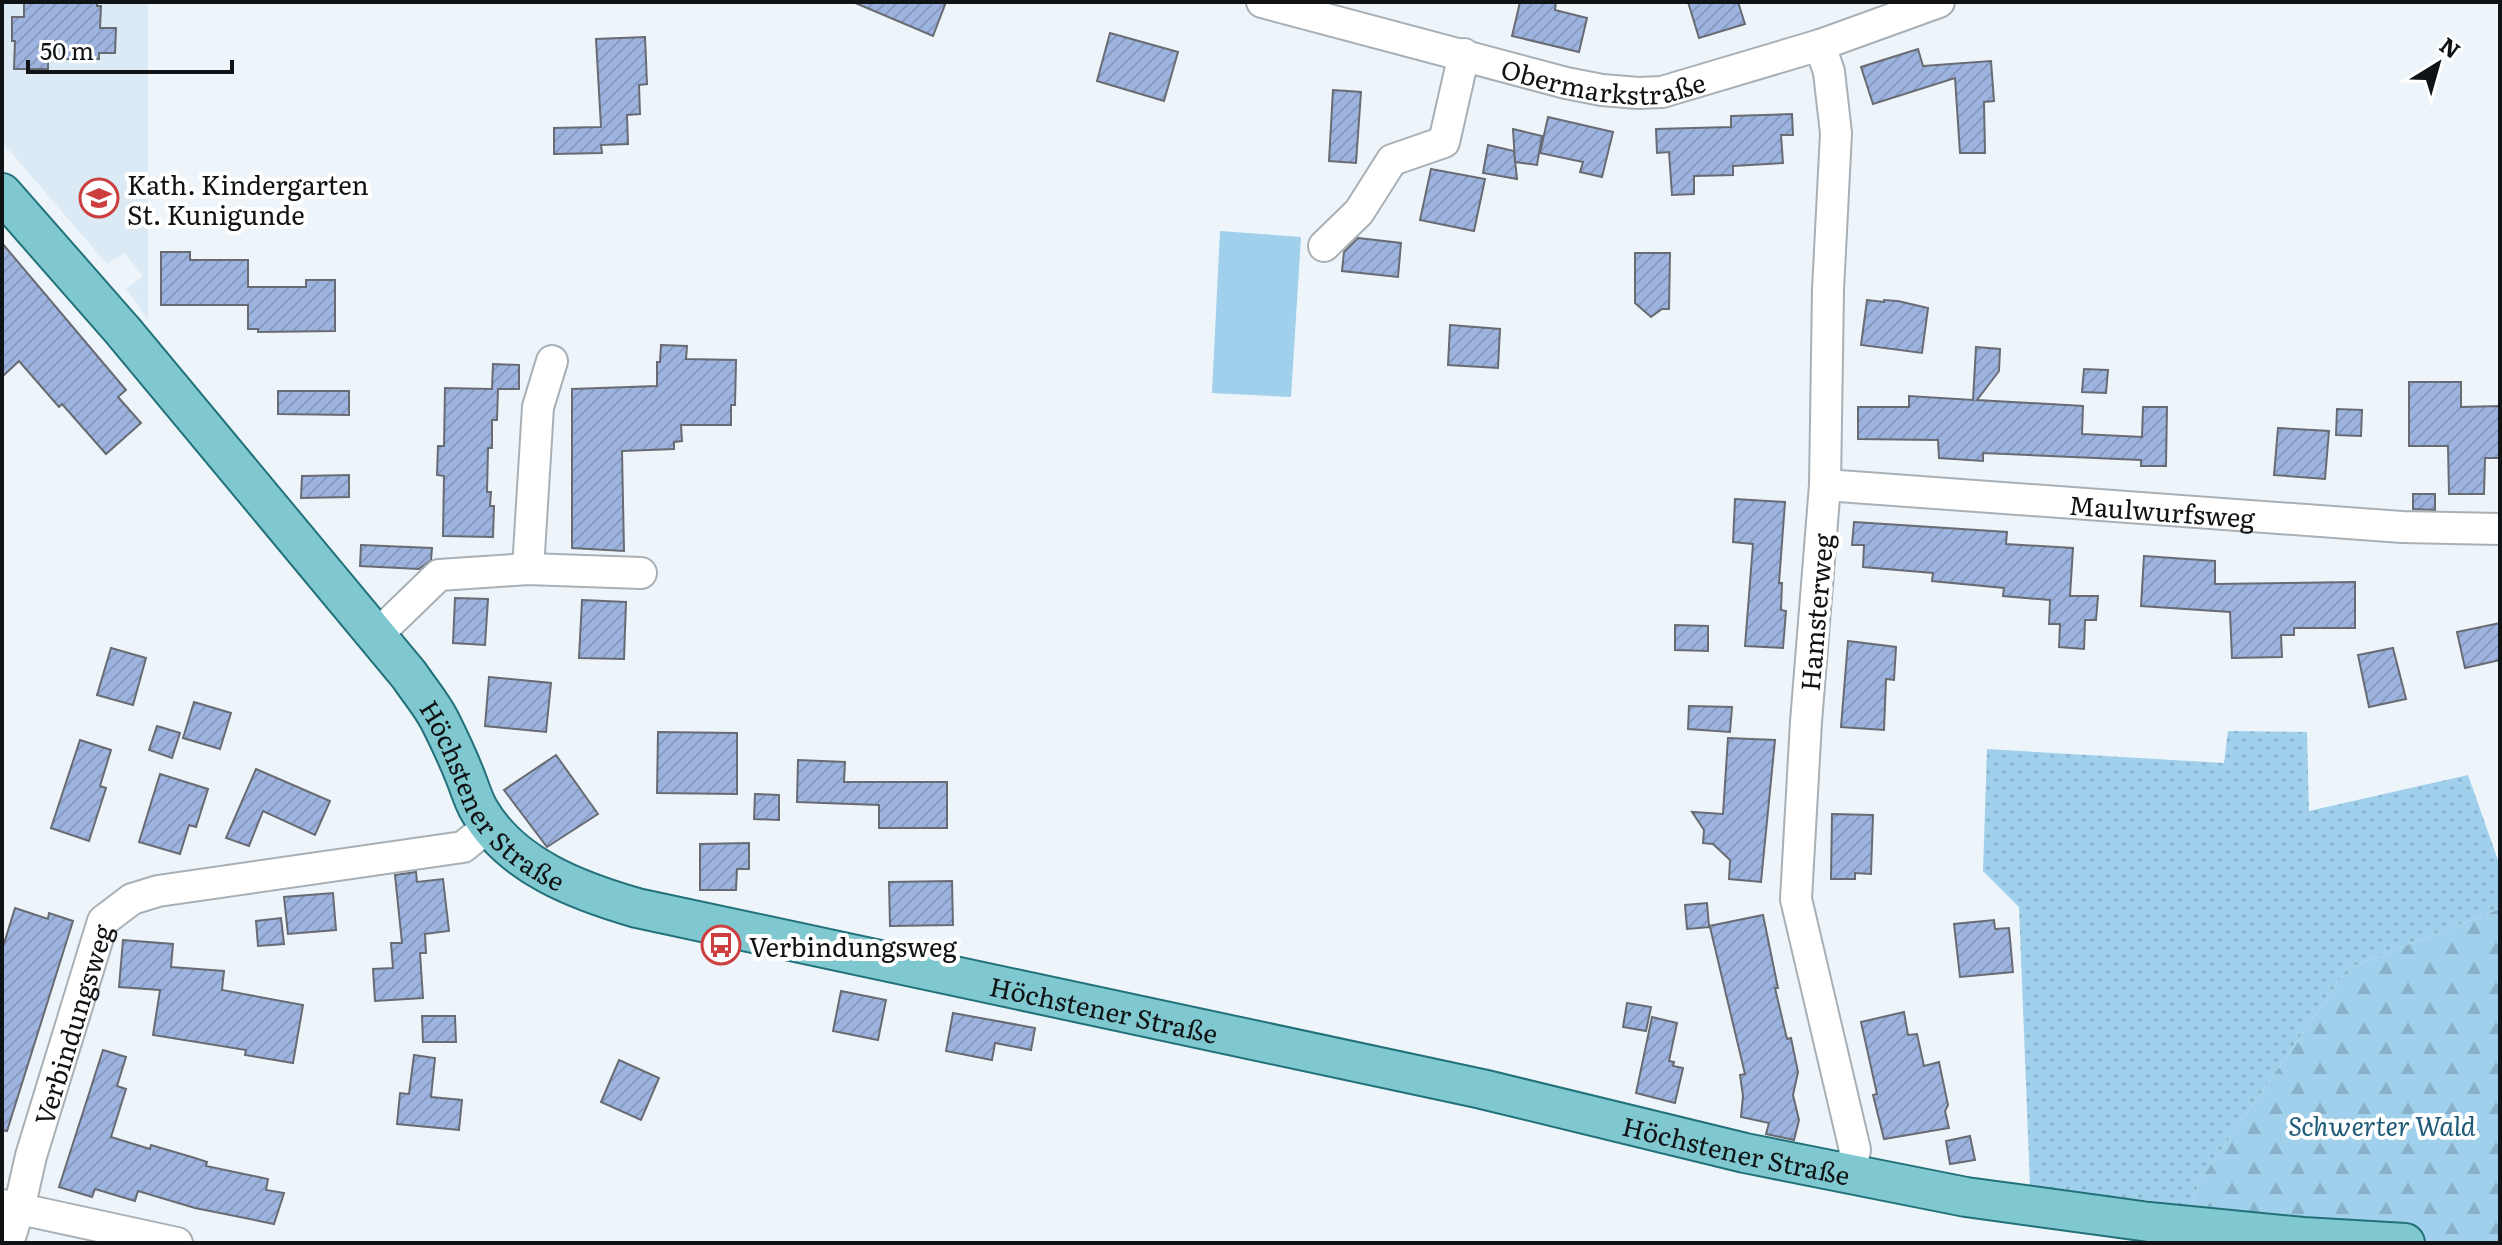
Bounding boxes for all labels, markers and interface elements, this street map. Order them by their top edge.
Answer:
scale bar [28,24,232,74]
north arrow [2398,24,2478,104]
text: N [2434,28,2468,66]
text: 50 m [40,32,94,67]
street label: Obermarkstraße [1497,47,1710,112]
place label: Kath. Kindergarten St. Kunigunde [127,164,369,233]
school or university icon: Kath. Kindergarten St. Kunigunde [78,177,120,219]
street label: Maulwurfsweg [2068,483,2257,536]
street label: Hamsterweg [1789,531,1841,692]
street label: Höchstener Straße [412,691,572,899]
street label: Verbindungsweg [22,918,121,1129]
bus stop icon: Verbindungsweg [700,924,742,966]
place label: Verbindungsweg [749,926,958,965]
street label: Höchstener Straße [987,965,1222,1051]
street label: Höchstener Straße [1619,1104,1854,1193]
park label: Schwerter Wald [2288,1105,2476,1144]

